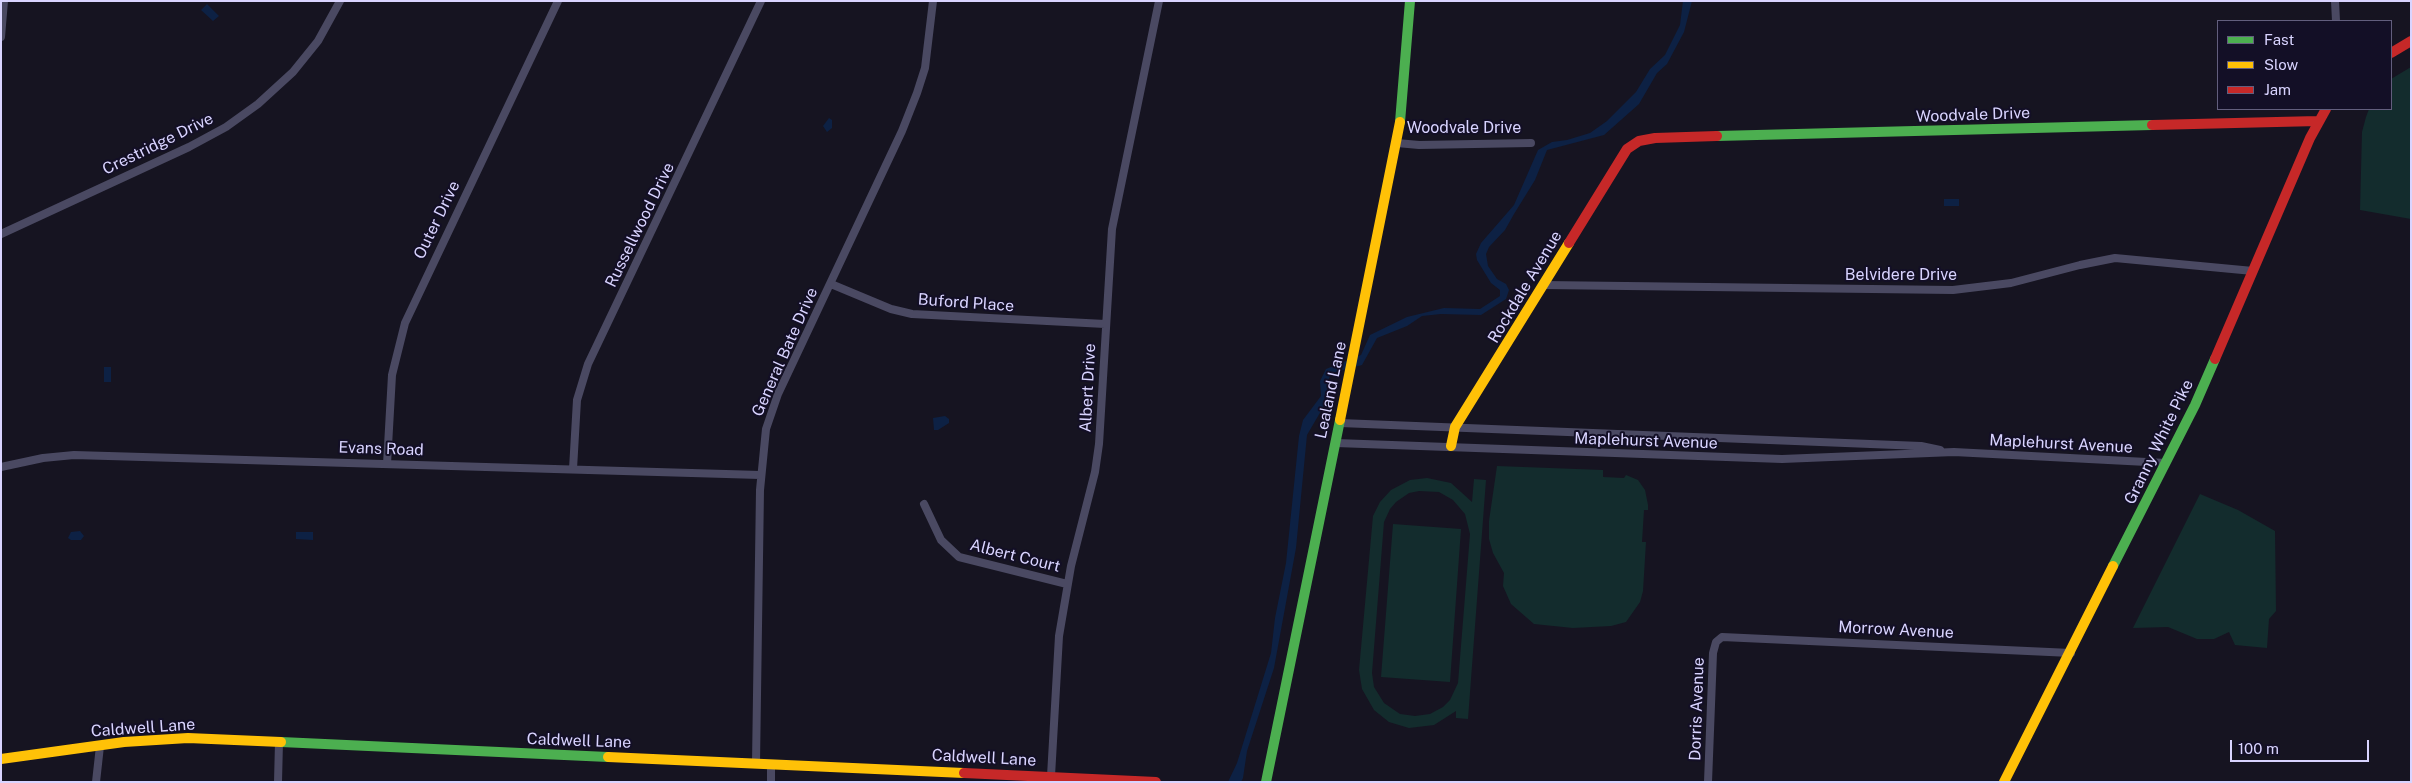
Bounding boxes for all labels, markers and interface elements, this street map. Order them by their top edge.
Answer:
legend [2217,20,2392,110]
text: Fast [2264,31,2294,48]
text: Slow [2264,56,2298,73]
text: Jam [2264,81,2291,98]
street label: Woodvale Drive [1915,103,2031,127]
street label: Crestridge Drive [99,109,217,179]
street label: Woodvale Drive [1407,118,1521,138]
street label: Russellwood Drive [601,159,679,291]
street label: Outer Drive [410,178,464,262]
street label: Rockdale Avenue [1484,227,1566,347]
street label: Belvidere Drive [1845,265,1957,285]
street label: General Bate Drive [748,285,822,419]
street label: Buford Place [917,290,1015,316]
street label: Lealand Lane [1311,340,1351,440]
street label: Albert Drive [1076,343,1100,433]
street label: Granny White Pike [2120,376,2198,508]
street label: Maplehurst Avenue [1574,429,1718,453]
street label: Maplehurst Avenue [1989,431,2133,457]
street label: Evans Road [338,438,424,460]
street label: Albert Court [968,535,1062,577]
street label: Morrow Avenue [1838,617,1954,643]
street label: Dorris Avenue [1686,657,1708,761]
street label: Caldwell Lane [90,715,196,741]
street label: Caldwell Lane [526,730,632,752]
scale bar [2232,730,2371,762]
text: 100 m [2238,740,2279,757]
street label: Caldwell Lane [931,746,1037,770]

